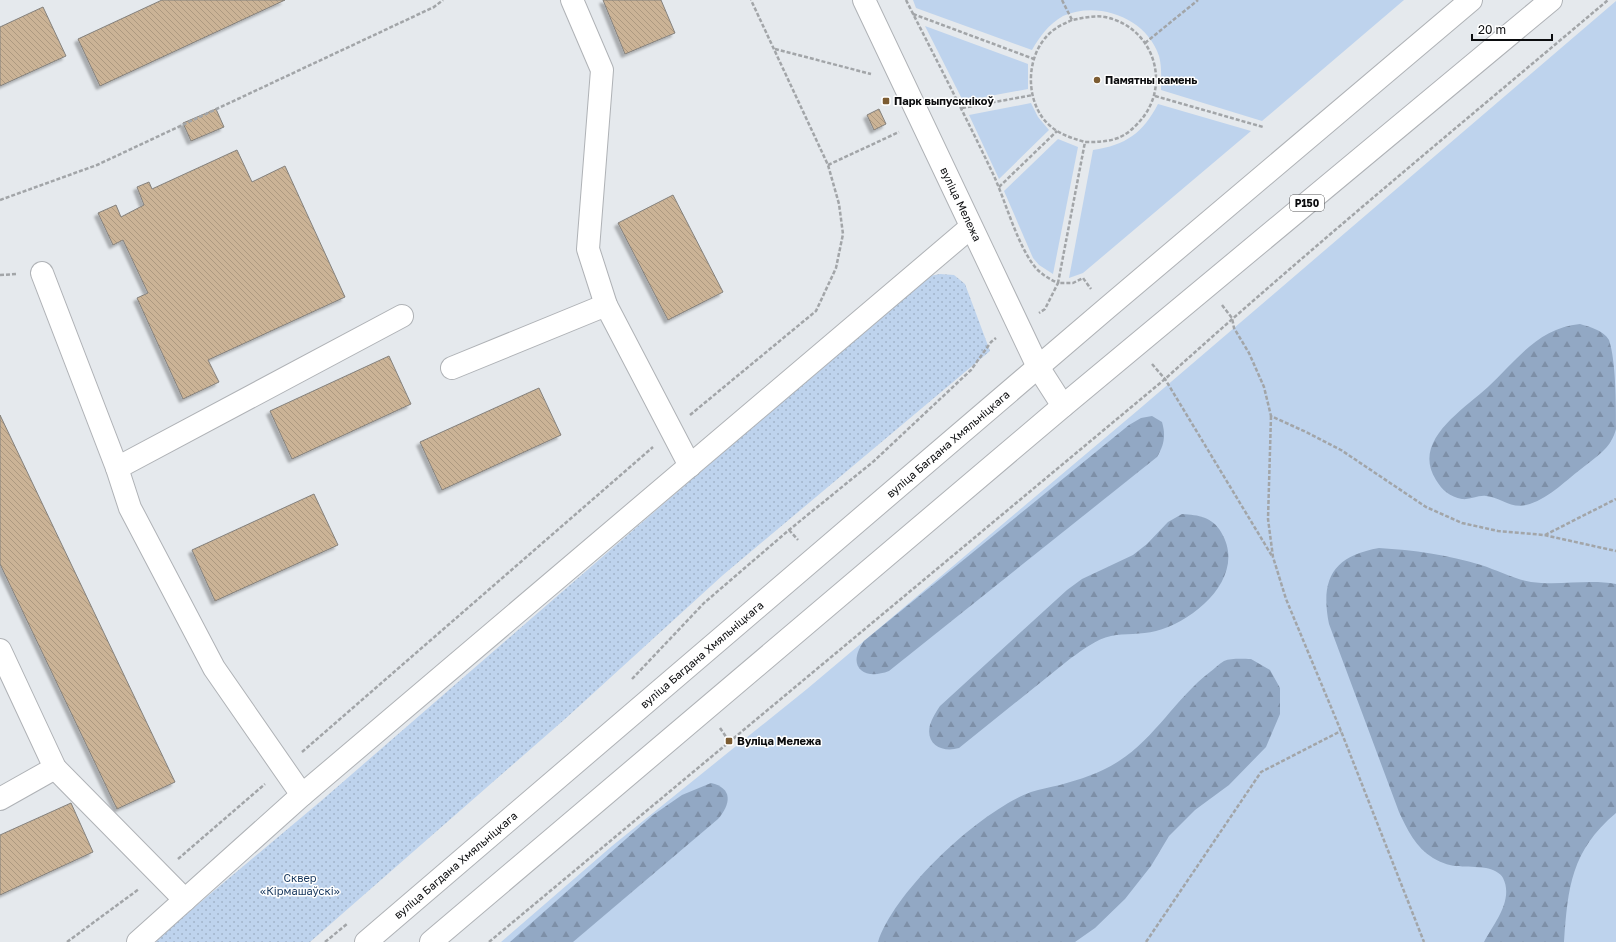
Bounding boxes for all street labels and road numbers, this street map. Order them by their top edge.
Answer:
street label: вуліца Мележа [938,165,984,243]
road number: Р150 [1290,195,1324,211]
street label: вуліца Багдана Хмяльніцкага [884,387,1012,500]
street label: вуліца Багдана Хмяльніцкага [637,598,766,710]
street label: вуліца Багдана Хмяльніцкага [391,809,520,921]

